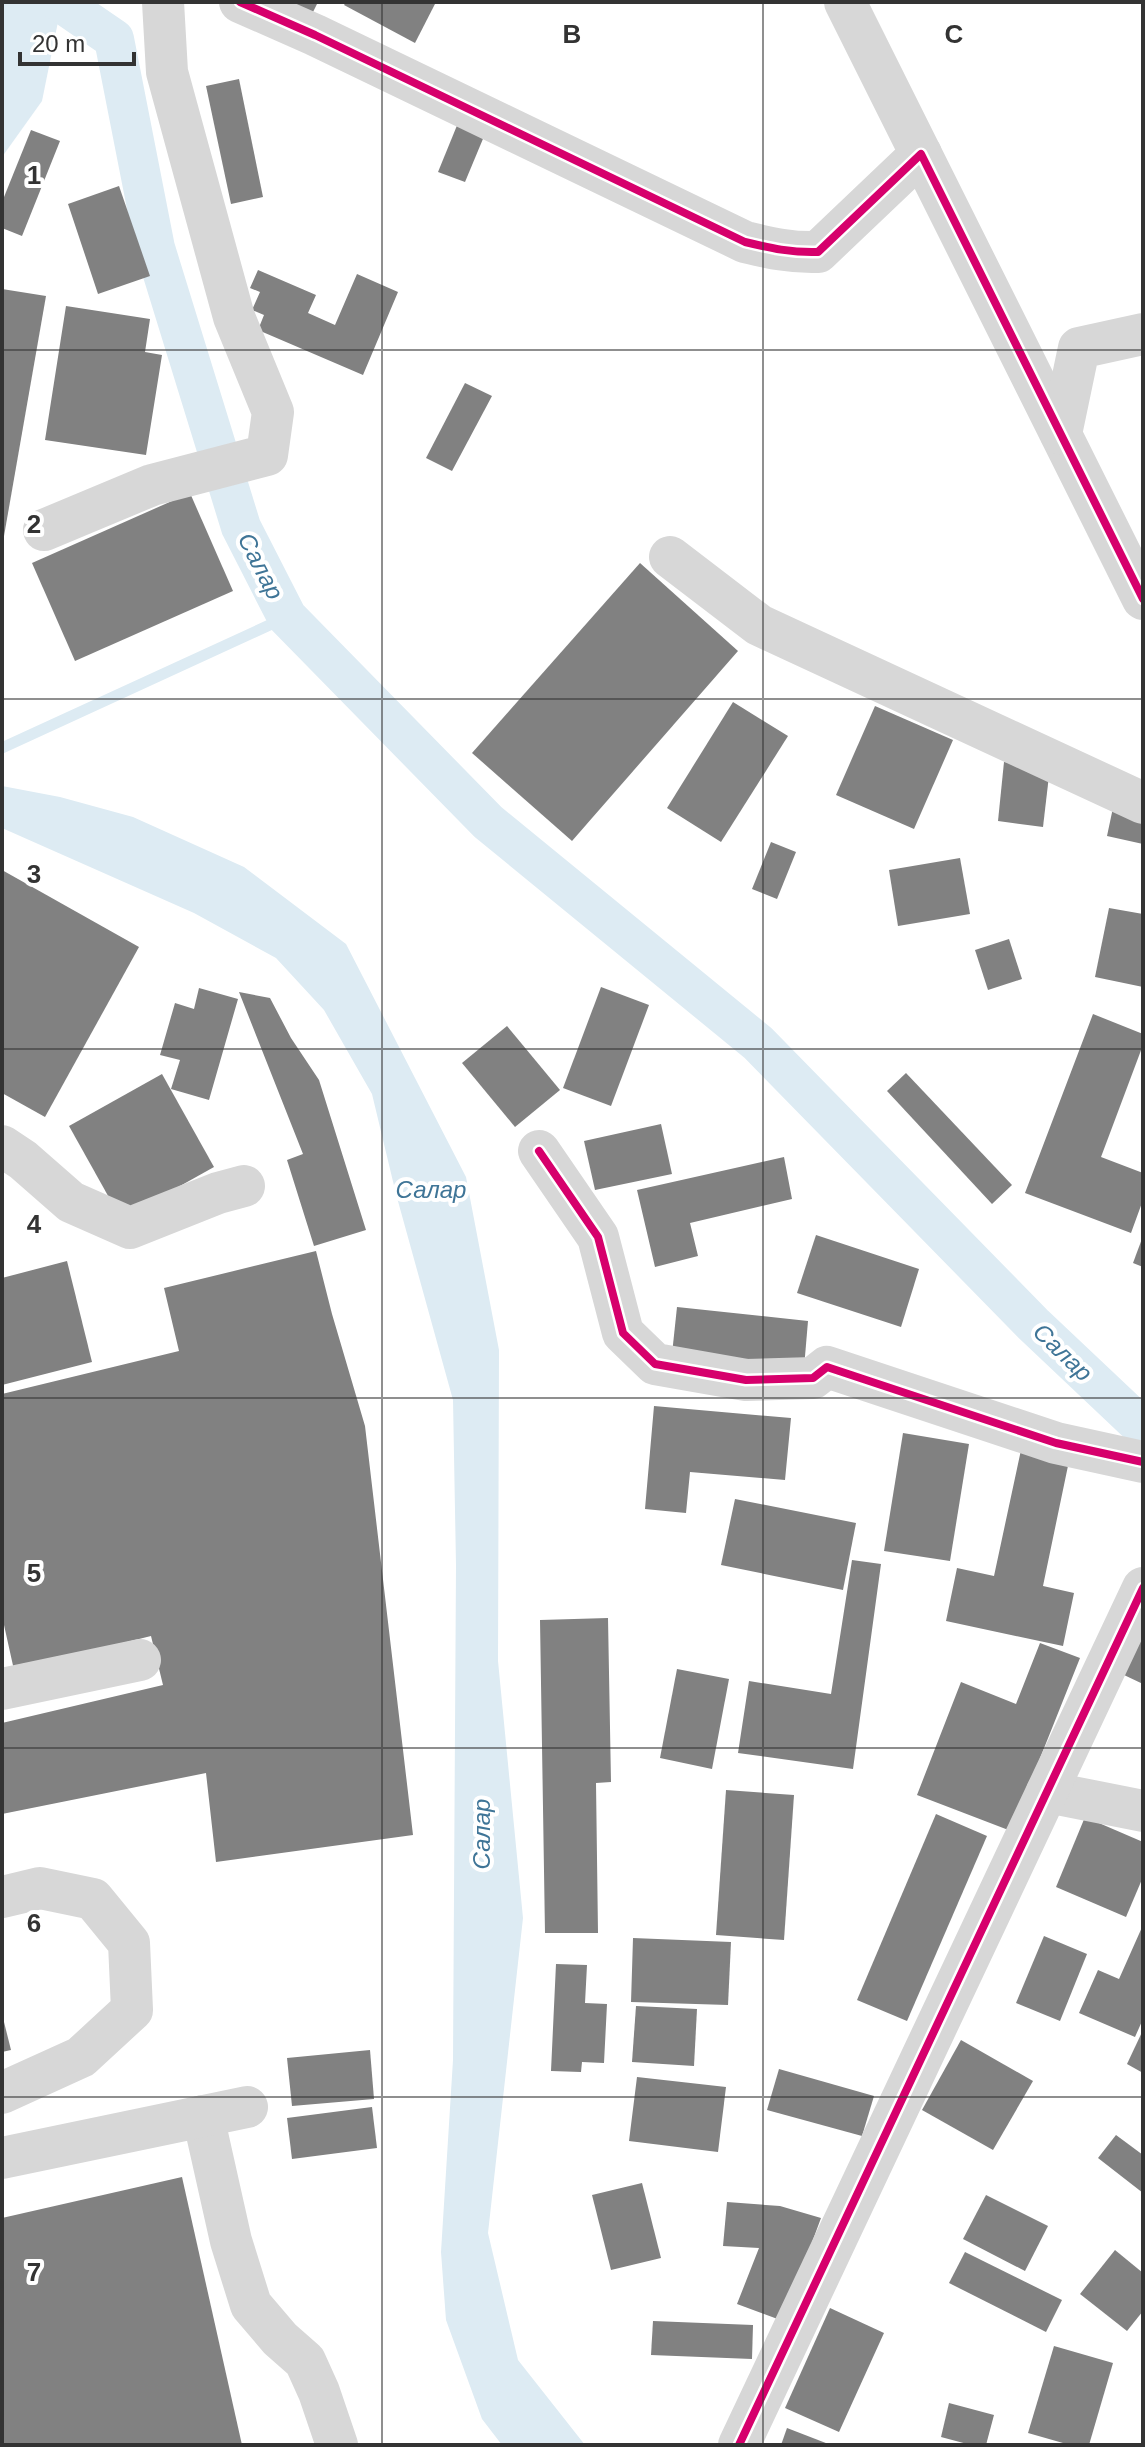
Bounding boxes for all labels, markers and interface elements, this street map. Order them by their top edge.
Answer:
scale bar [20,16,134,66]
text: B [563,19,581,49]
text: C [945,19,964,49]
text: 20 m [32,30,85,57]
text: 1 [27,160,41,190]
text: 2 [27,509,41,539]
water label: Салар [233,528,289,604]
text: 3 [27,859,41,889]
water label: Салар [396,1176,466,1203]
text: 4 [27,1209,42,1239]
water label: Салар [1028,1318,1098,1386]
text: 5 [27,1558,41,1588]
water label: Салар [468,1799,495,1869]
text: 6 [27,1908,41,1938]
text: 7 [27,2257,41,2287]

